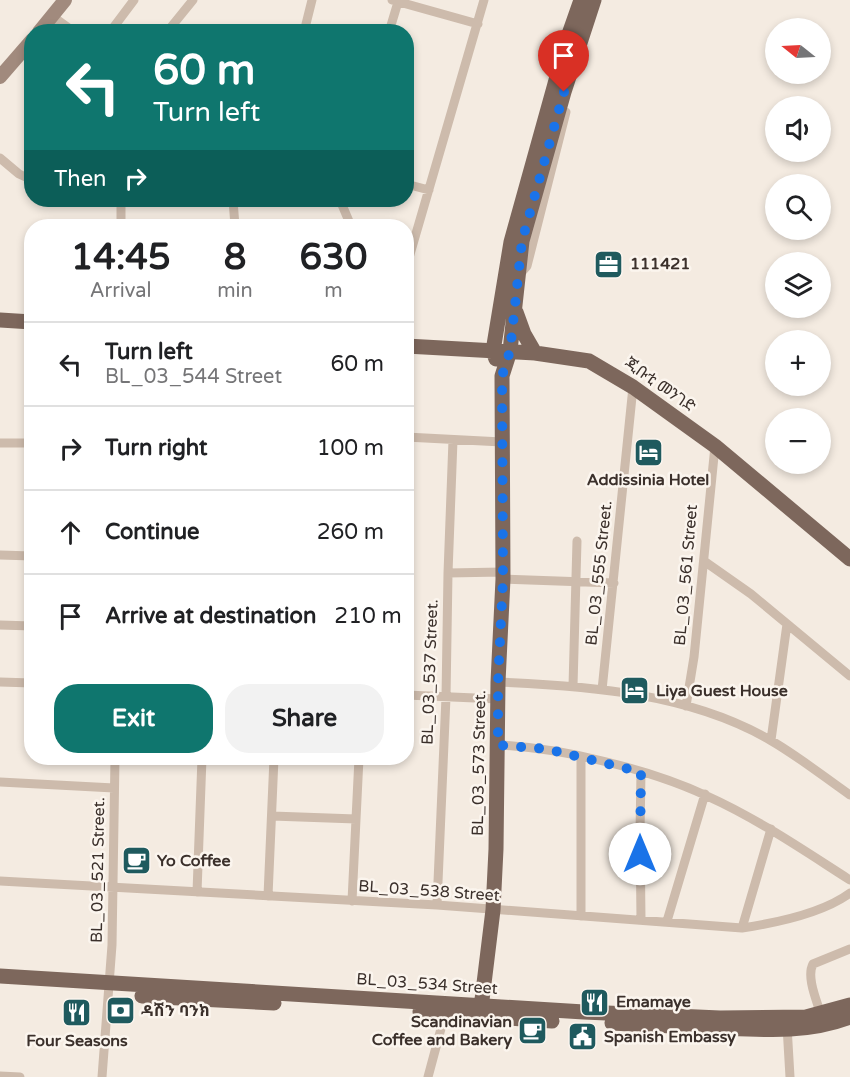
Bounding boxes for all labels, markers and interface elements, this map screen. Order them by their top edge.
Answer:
north arrow [765,18,831,84]
map controls [765,18,831,474]
pin [538,30,589,92]
icon: arrive [547,39,580,72]
text: 60 m [153,45,255,96]
icon: left [54,48,132,126]
text: Turn left [153,96,260,129]
button: sound [765,96,831,162]
icon: right [119,162,152,195]
text: Then [54,166,107,192]
button: search [765,174,831,240]
text: 14:45 [71,236,171,279]
text: 8 [224,236,246,279]
text: 630 [299,236,367,279]
office icon: 111421 [593,248,625,280]
button: layers [765,252,831,318]
place label: 111421 [630,254,690,274]
text: Arrival [90,279,152,303]
text: min [217,279,253,303]
text: m [324,279,343,303]
button: + [765,330,831,396]
text: Turn left [105,339,193,365]
icon: left [54,348,87,381]
text: 60 m [330,351,384,377]
street label: ጂቡቲ መንገድ [621,353,700,417]
text: BL_03_544 Street [105,365,282,389]
button: − [765,408,831,474]
icon: right [54,432,87,465]
text: Turn right [105,435,207,461]
text: 100 m [317,435,384,461]
hotel icon: Addissinia Hotel [632,436,664,468]
place label: Addissinia Hotel [587,470,709,490]
street label: BL_03_555 Street. [581,499,617,647]
street label: BL_03_561 Street [670,504,702,646]
icon: ahead [54,516,87,549]
text: Continue [105,519,200,545]
text: 260 m [317,519,384,545]
street label: BL_03_537 Street. [417,599,443,745]
icon: arrive [54,600,87,633]
text: Arrive at destination [105,603,316,629]
text: 210 m [334,603,402,629]
hotel icon: Liya Guest House [619,675,651,707]
place label: Liya Guest House [656,681,788,701]
button: Exit [54,684,213,753]
button: Share [225,684,384,753]
street label: BL_03_573 Street. [468,690,490,836]
street label: BL_03_521 Street. [87,797,109,943]
position arrow [608,822,672,886]
cafe icon: Yo Coffee [120,845,152,877]
place label: Yo Coffee [157,851,230,871]
street label: BL_03_538 Street [358,876,500,906]
street label: BL_03_534 Street [356,969,498,999]
restaurant icon: Emamaye [579,986,611,1018]
place label: Emamaye [616,992,691,1012]
bank icon: ዳሽን ባንክ [104,995,136,1027]
restaurant icon: Four Seasons [61,997,93,1029]
place label: ዳሽን ባንክ [141,1001,210,1021]
place label: Scandinavian Coffee and Bakery [372,1012,512,1050]
cafe icon: Scandinavian Coffee and Bakery [517,1015,549,1047]
public building icon: Spanish Embassy [567,1021,599,1053]
place label: Spanish Embassy [604,1027,736,1047]
place label: Four Seasons [26,1031,128,1051]

